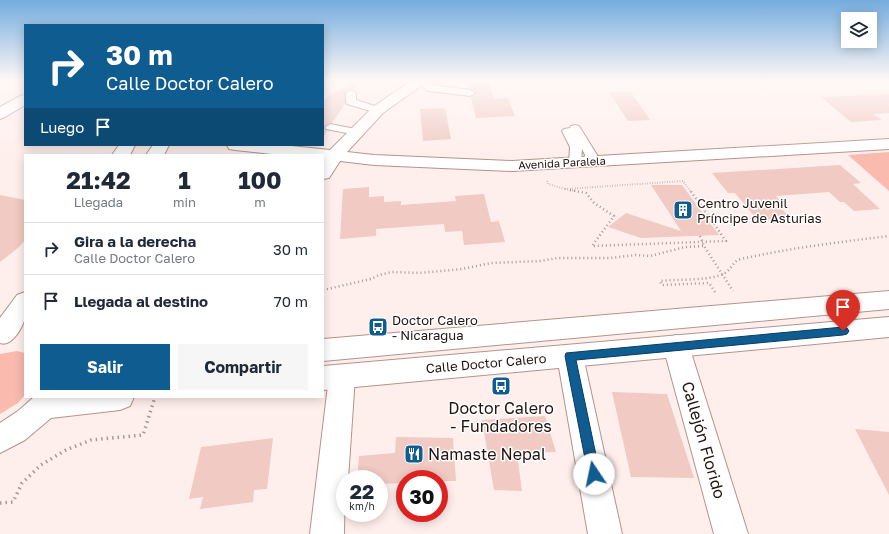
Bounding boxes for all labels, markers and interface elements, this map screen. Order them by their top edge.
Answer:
map controls [841,12,877,48]
button: layers [841,12,877,48]
text: 30 m [106,38,173,71]
icon: right [40,40,92,92]
text: Calle Doctor Calero [106,72,274,94]
icon: arrive [92,116,114,138]
text: Luego [40,118,84,136]
street label: Avenida Paralela [518,154,606,171]
text: 21:42 [66,165,131,194]
text: 1 [178,165,191,194]
text: 100 [238,165,282,194]
text: Llegada [74,194,123,210]
text: min [173,194,196,210]
text: m [254,194,266,210]
place label: Centro Juvenil Príncipe de Asturias [697,195,822,226]
building icon: Centro Juvenil Príncipe de Asturias [672,199,694,221]
text: Gira a la derecha [74,232,196,250]
icon: right [40,238,62,260]
text: 30 m [273,240,308,258]
text: Calle Doctor Calero [74,250,195,266]
icon: arrive [40,290,62,312]
pin [826,290,860,331]
text: Llegada al destino [74,292,208,310]
text: 70 m [274,292,308,310]
icon: arrive [832,296,854,318]
place label: Doctor Calero - Nicaragua [392,312,478,343]
bus stop icon: Doctor Calero - Nicaragua [367,316,389,338]
button: Salir [40,344,170,390]
button: Compartir [178,344,308,390]
street label: Calle Doctor Calero [425,350,547,376]
bus stop icon: Doctor Calero - Fundadores [490,375,512,397]
street label: Callejón Florido [678,379,730,501]
place label: Doctor Calero - Fundadores [448,398,554,436]
restaurant icon: Namaste Nepal [403,443,425,465]
place label: Namaste Nepal [428,444,546,464]
position arrow [573,453,615,495]
speed limit sign: 30 [396,470,448,522]
text: 22 [350,479,374,503]
text: km/h [349,500,375,512]

